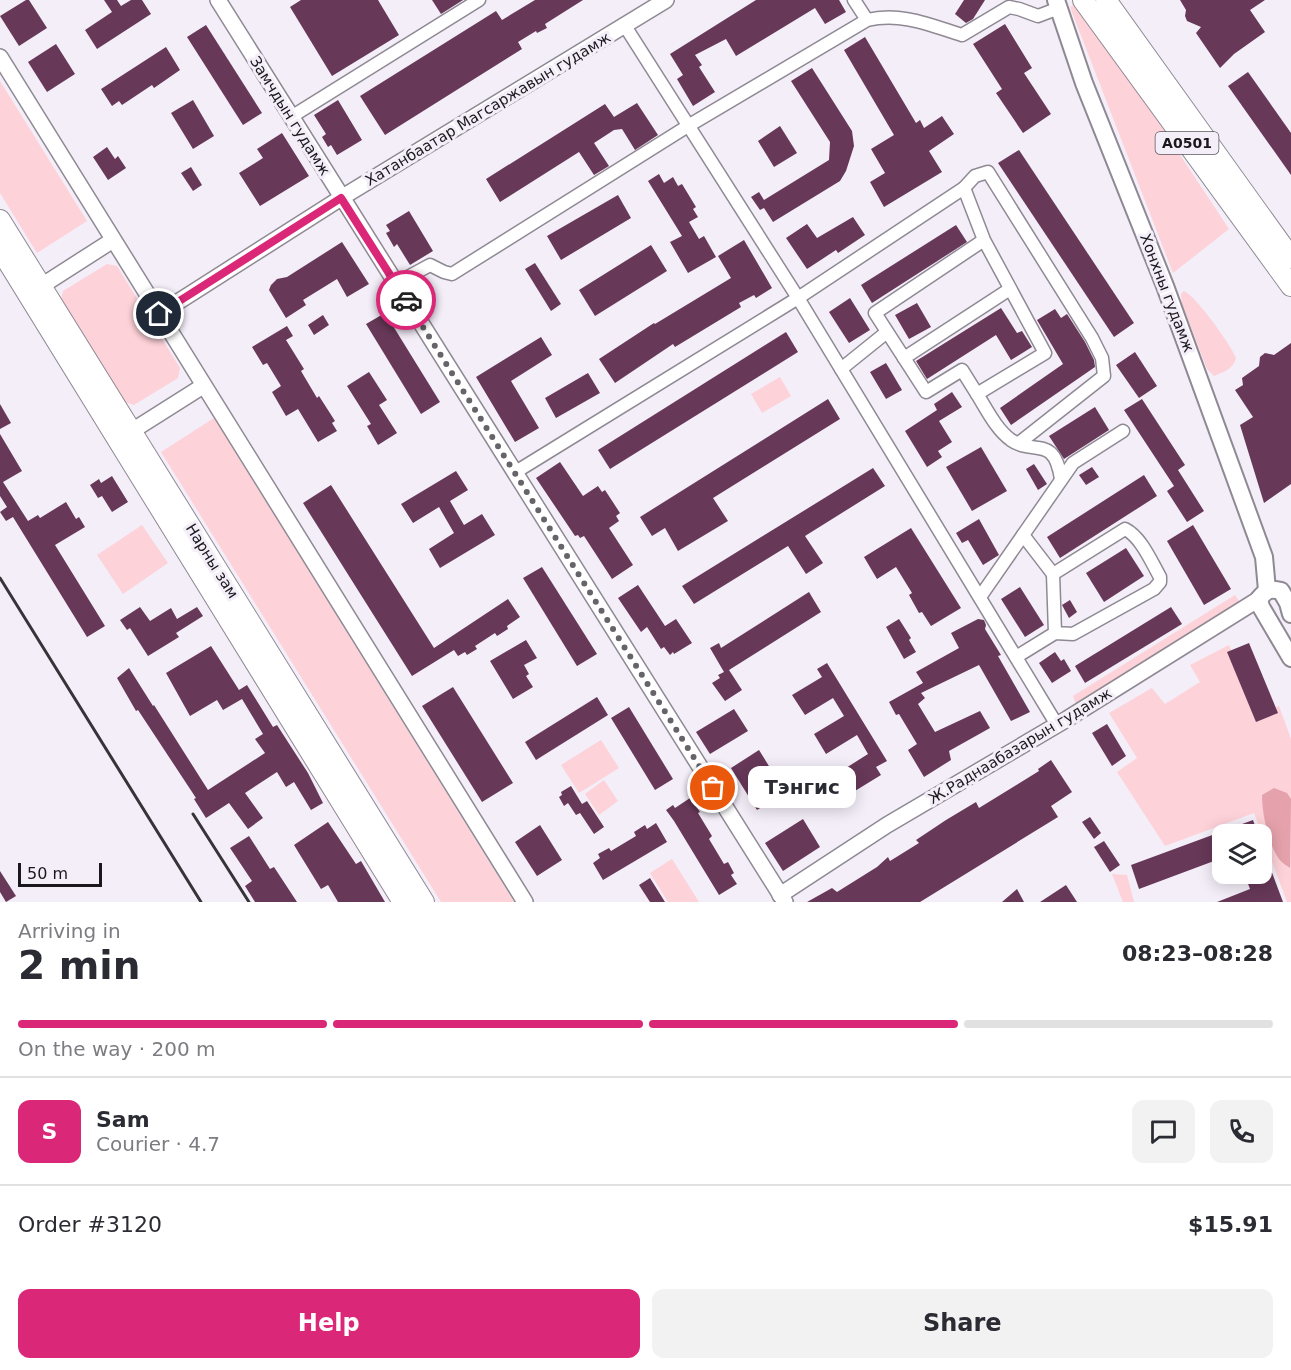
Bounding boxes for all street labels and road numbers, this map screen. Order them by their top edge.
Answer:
street label: Хатанбаатар Магсаржавын гудамж [362,28,614,190]
street label: Замчдын гудамж [246,53,334,179]
road number: A0501 [1156,132,1218,154]
street label: Хонхны гудамж [1136,231,1198,355]
street label: Нарны зам [182,520,242,602]
street label: Ж.Раднаабазарын гудамж [925,684,1115,808]

